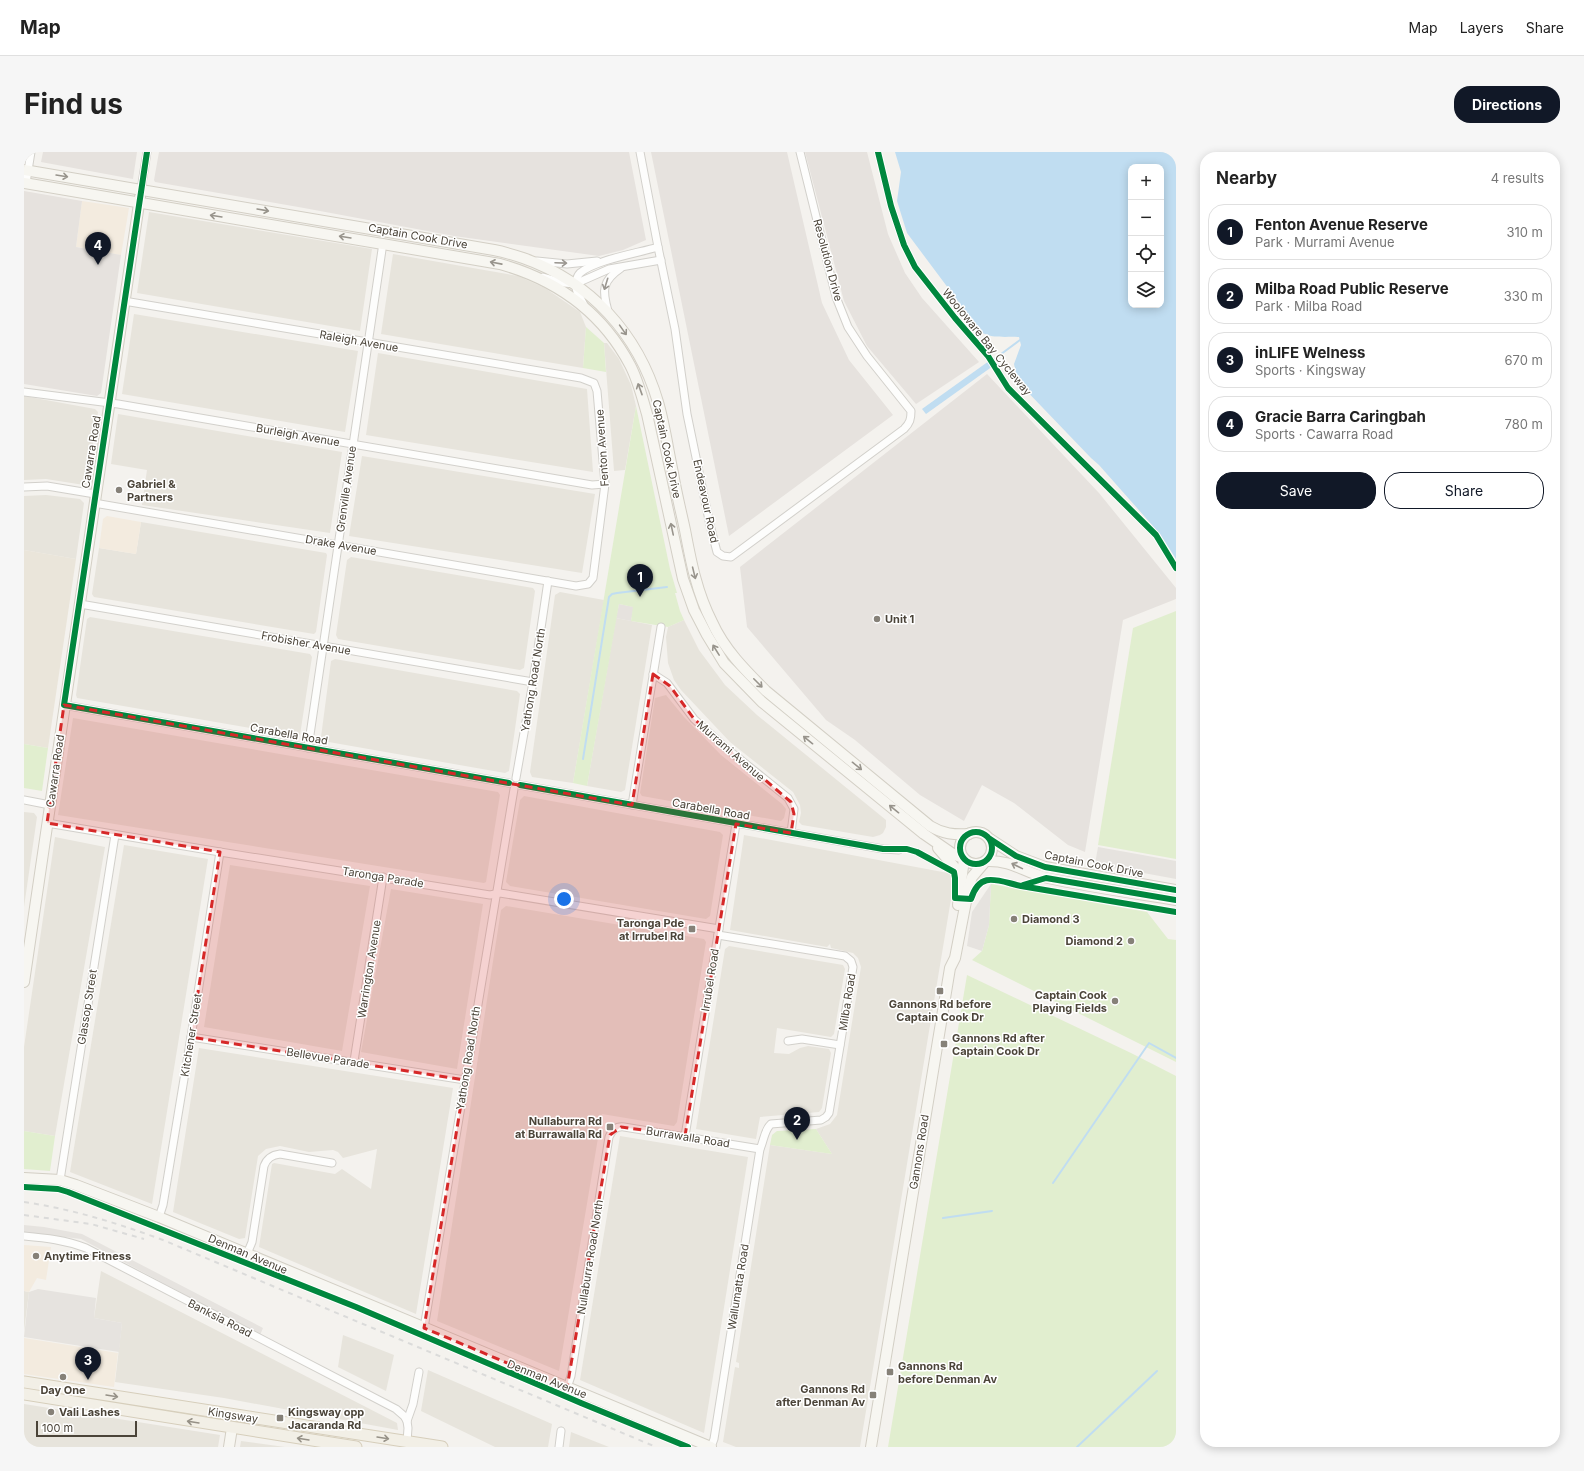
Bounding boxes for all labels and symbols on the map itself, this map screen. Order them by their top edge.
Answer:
one-way arrow [56,173,69,181]
one-way arrow [256,206,269,214]
one-way arrow [210,212,223,220]
street label: Resolution Drive [810,217,846,303]
street label: Captain Cook Drive [367,220,469,252]
pin: 4 [85,232,111,265]
one-way arrow [339,233,352,241]
one-way arrow [490,259,503,267]
one-way arrow [554,259,567,267]
one-way arrow [602,278,609,291]
street label: Wooloware Bay Cycleway [939,286,1035,398]
one-way arrow [619,324,627,335]
street label: Raleigh Avenue [318,327,400,355]
one-way arrow [635,384,643,396]
street label: Captain Cook Drive [650,398,684,500]
street label: Fenton Avenue [592,409,612,487]
street label: Cawarra Road [78,415,104,489]
street label: Burleigh Avenue [255,421,341,449]
street label: Grenville Avenue [333,445,359,533]
street label: Endeavour Road [690,458,722,544]
place label: Gabriel & Partners [127,477,176,504]
marker: Gabriel & Partners [114,485,124,495]
one-way arrow [667,523,675,536]
street label: Drake Avenue [304,532,378,558]
pin: 1 [627,564,653,597]
one-way arrow [691,566,698,579]
place label: Unit 1 [885,612,915,626]
marker: Unit 1 [872,614,882,624]
street label: Yathong Road North [518,627,548,733]
street label: Frobisher Avenue [260,628,352,658]
one-way arrow [711,644,719,656]
one-way arrow [753,678,763,688]
street label: Murrami Avenue [694,718,768,784]
street label: Carabella Road [249,720,329,748]
street label: Cawarra Road [43,734,67,808]
one-way arrow [803,736,814,744]
one-way arrow [852,762,863,771]
street label: Carabella Road [671,795,751,823]
one-way arrow [888,805,899,814]
street label: Captain Cook Drive [1043,848,1145,880]
one-way arrow [1011,862,1023,869]
street label: Taronga Parade [341,864,425,890]
your location [554,889,574,909]
place label: Diamond 3 [1022,912,1080,926]
marker: Diamond 3 [1009,914,1019,924]
place label: Taronga Pde at Irrubel Rd [617,916,684,943]
street label: Warrington Avenue [354,919,384,1019]
marker: Taronga Pde at Irrubel Rd [687,924,697,934]
place label: Diamond 2 [1066,934,1123,948]
marker: Diamond 2 [1126,936,1136,946]
street label: Irrubel Road [698,948,722,1012]
street label: Glassop Street [74,968,100,1046]
street label: Milba Road [836,972,858,1032]
marker: Gannons Rd before Captain Cook Dr [935,986,945,996]
place label: Captain Cook Playing Fields [1033,988,1108,1015]
street label: Kitchener Street [178,992,205,1078]
marker: Captain Cook Playing Fields [1110,996,1120,1006]
place label: Gannons Rd before Captain Cook Dr [889,997,992,1024]
street label: Yathong Road North [453,1005,483,1111]
place label: Gannons Rd after Captain Cook Dr [952,1031,1045,1058]
marker: Gannons Rd after Captain Cook Dr [939,1039,949,1049]
street label: Bellevue Parade [285,1045,371,1071]
pin: 2 [784,1107,810,1140]
street label: Gannons Road [906,1113,932,1191]
place label: Nullaburra Rd at Burrawalla Rd [515,1114,602,1141]
marker: Nullaburra Rd at Burrawalla Rd [605,1122,615,1132]
street label: Burrawalla Road [645,1123,731,1151]
street label: Nullaburra Road North [574,1199,606,1315]
street label: Denman Avenue [206,1231,290,1277]
street label: Wallumatta Road [724,1243,752,1331]
place label: Anytime Fitness [44,1249,131,1263]
marker: Anytime Fitness [31,1251,41,1261]
street label: Banksia Road [186,1296,254,1340]
pin: 3 [75,1347,101,1380]
street label: Denman Avenue [505,1357,589,1401]
place label: Gannons Rd before Denman Av [898,1359,997,1386]
marker: Gannons Rd before Denman Av [885,1367,895,1377]
marker: Day One [58,1372,68,1382]
place label: Gannons Rd after Denman Av [776,1382,865,1409]
place label: Day One [40,1383,86,1397]
marker: Gannons Rd after Denman Av [868,1390,878,1400]
one-way arrow [105,1392,118,1400]
street label: Kingsway [207,1404,259,1426]
place label: Vali Lashes [59,1405,120,1419]
place label: Kingsway opp Jacaranda Rd [288,1405,364,1432]
marker: Vali Lashes [46,1407,56,1417]
marker: Kingsway opp Jacaranda Rd [275,1413,285,1423]
one-way arrow [187,1417,200,1425]
scale bar [36,1419,137,1438]
one-way arrow [376,1434,389,1442]
one-way arrow [297,1435,310,1443]

